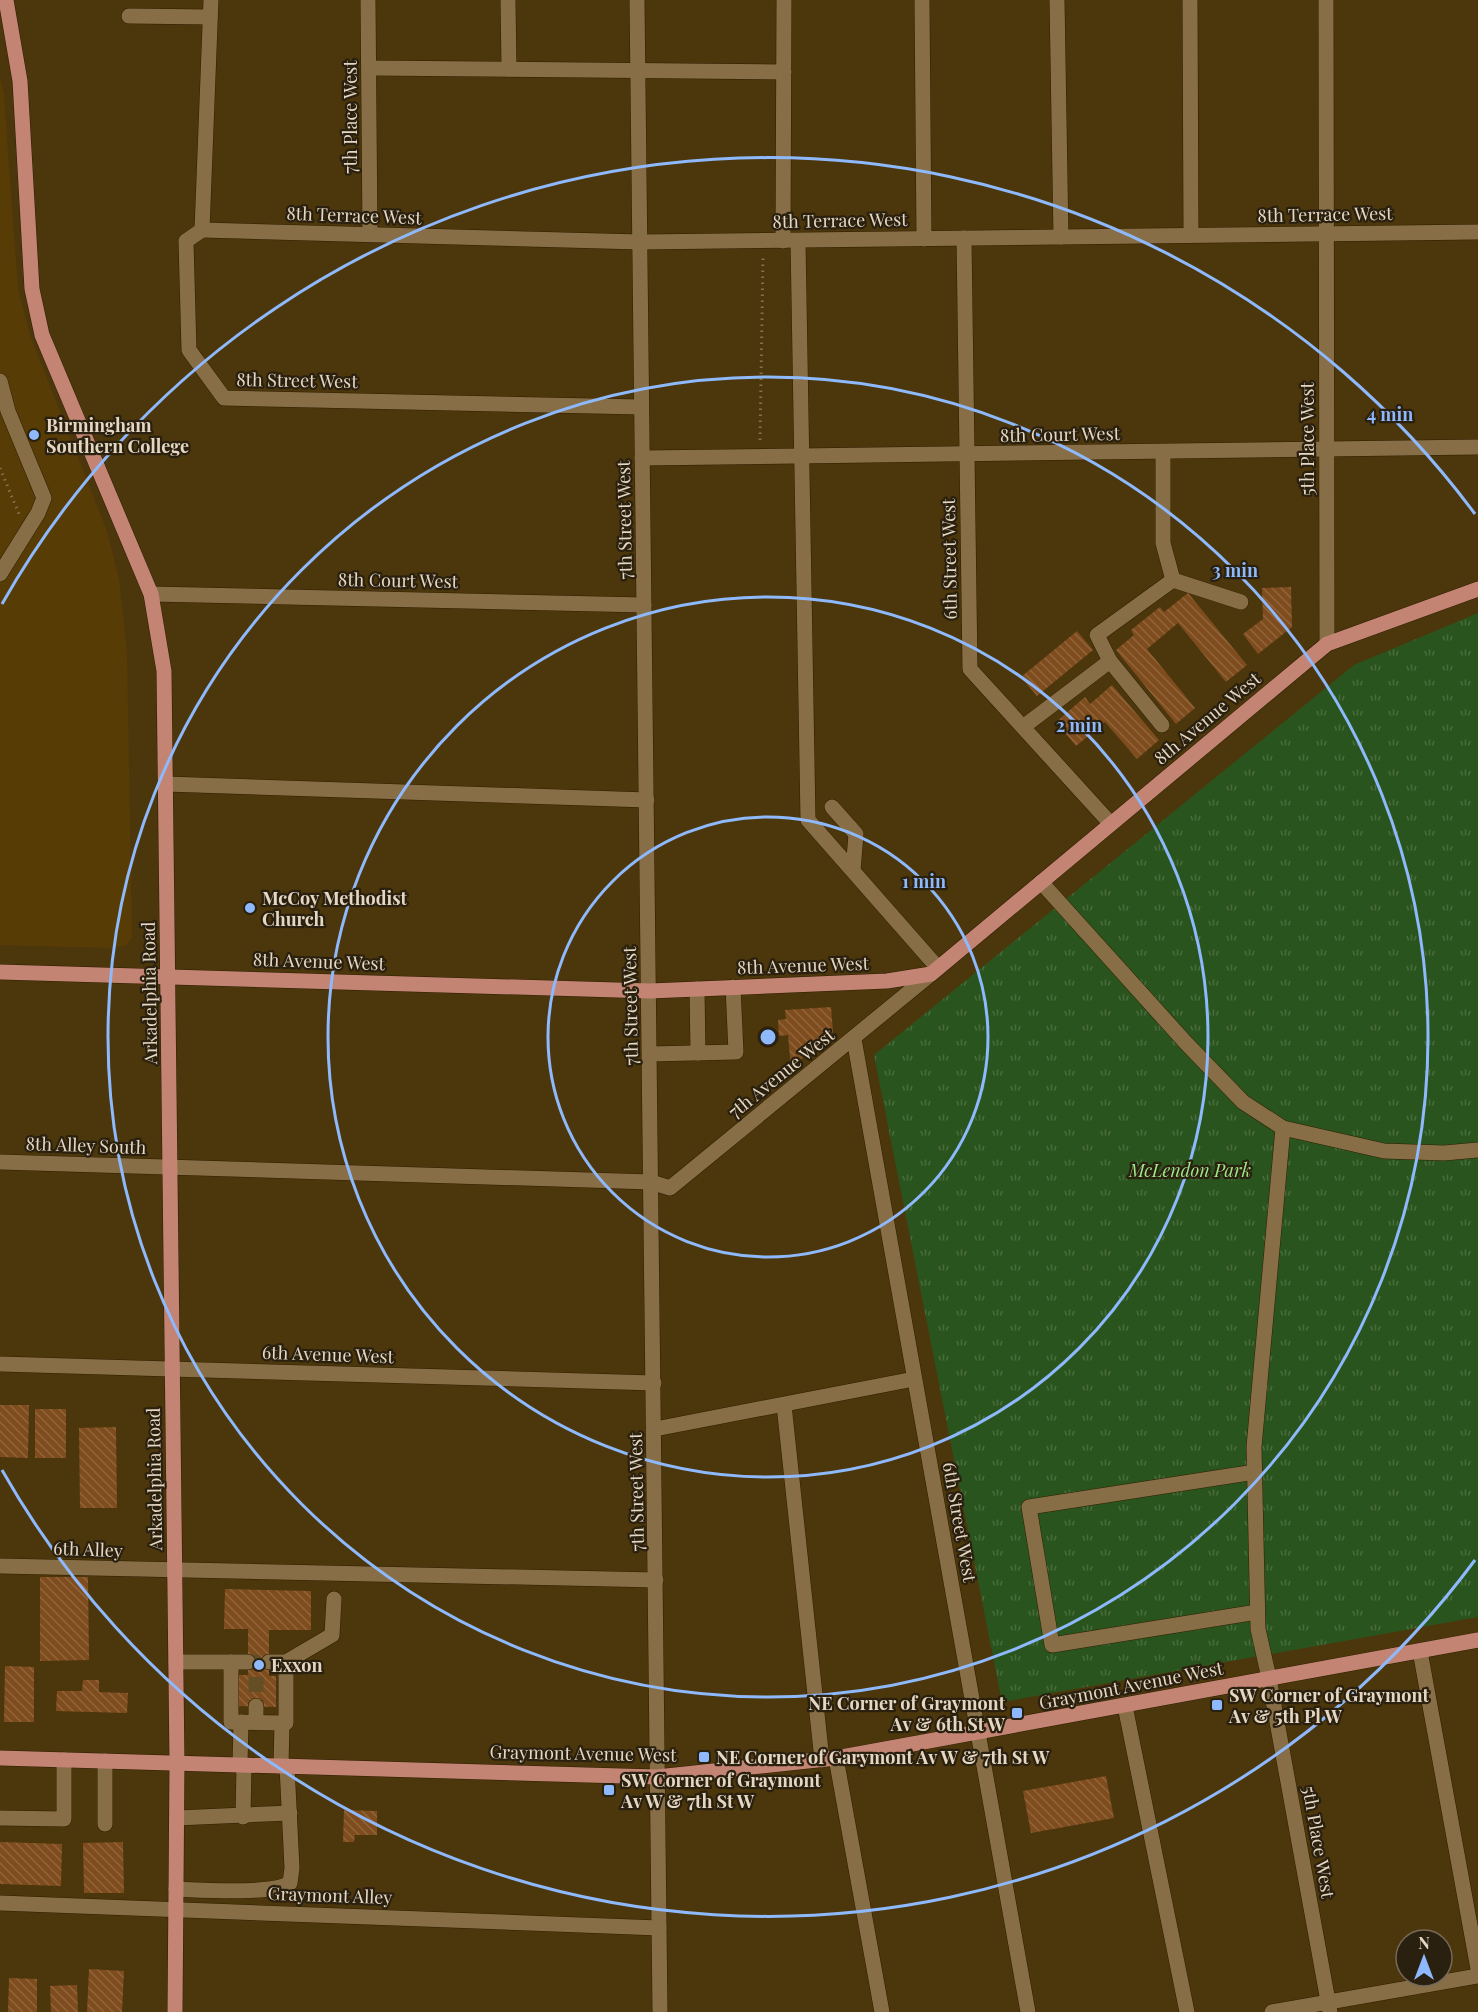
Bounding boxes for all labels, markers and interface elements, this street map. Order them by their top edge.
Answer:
street label: 7th Place West [338,60,362,174]
street label: 8th Terrace West [286,201,423,229]
street label: 8th Terrace West [1257,201,1393,227]
street label: 8th Terrace West [772,207,908,233]
street label: 8th Street West [236,367,358,393]
street label: 5th Place West [1295,382,1319,496]
text: 4 min [1367,402,1413,426]
place label: Birmingham Southern College [46,413,189,458]
street label: 8th Court West [1000,421,1121,447]
marker: Birmingham Southern College [27,428,41,442]
street label: 7th Street West [611,460,637,580]
street label: 6th Street West [936,498,962,620]
text: 3 min [1212,558,1258,582]
street label: 8th Court West [338,567,459,593]
street label: 8th Avenue West [1149,666,1266,770]
text: 2 min [1056,713,1102,737]
text: 1 min [902,869,946,893]
place label: McCoy Methodist Church [262,886,408,931]
marker: McCoy Methodist Church [243,901,257,915]
street label: Arkadelphia Road [136,921,162,1066]
street label: 7th Street West [617,946,643,1066]
street label: 8th Avenue West [253,947,386,975]
street label: 8th Avenue West [737,951,870,979]
street label: 7th Avenue West [723,1022,840,1123]
centre of rings [758,1027,778,1047]
street label: 8th Alley South [25,1131,147,1159]
park label: McLendon Park [1128,1158,1251,1182]
street label: 6th Avenue West [262,1340,395,1368]
street label: Arkadelphia Road [141,1407,167,1552]
street label: 7th Street West [623,1432,649,1552]
street label: 6th Street West [938,1460,982,1584]
street label: 6th Alley [53,1536,123,1562]
place label: Exxon [271,1653,323,1677]
street label: Graymont Avenue West [1037,1655,1226,1715]
marker: Exxon [252,1658,266,1672]
place label: SW Corner of Graymont Av & 5th Pl W [1228,1683,1430,1728]
place label: NE Corner of Graymont Av & 6th St W [808,1691,1006,1736]
marker: SW Corner of Graymont Av & 5th Pl W [1210,1698,1224,1712]
marker: NE Corner of Graymont Av & 6th St W [1010,1706,1024,1720]
street label: Graymont Avenue West [489,1739,677,1767]
place label: NE Corner of Garymont Av W & 7th St W [716,1745,1050,1769]
marker: NE Corner of Garymont Av W & 7th St W [697,1750,711,1764]
place label: SW Corner of Graymont Av W & 7th St W [620,1768,822,1813]
marker: SW Corner of Graymont Av W & 7th St W [602,1783,616,1797]
street label: 5th Place West [1297,1784,1341,1901]
street label: Graymont Alley [267,1881,393,1909]
north arrow [1394,1928,1454,1988]
text: N [1418,1932,1430,1953]

